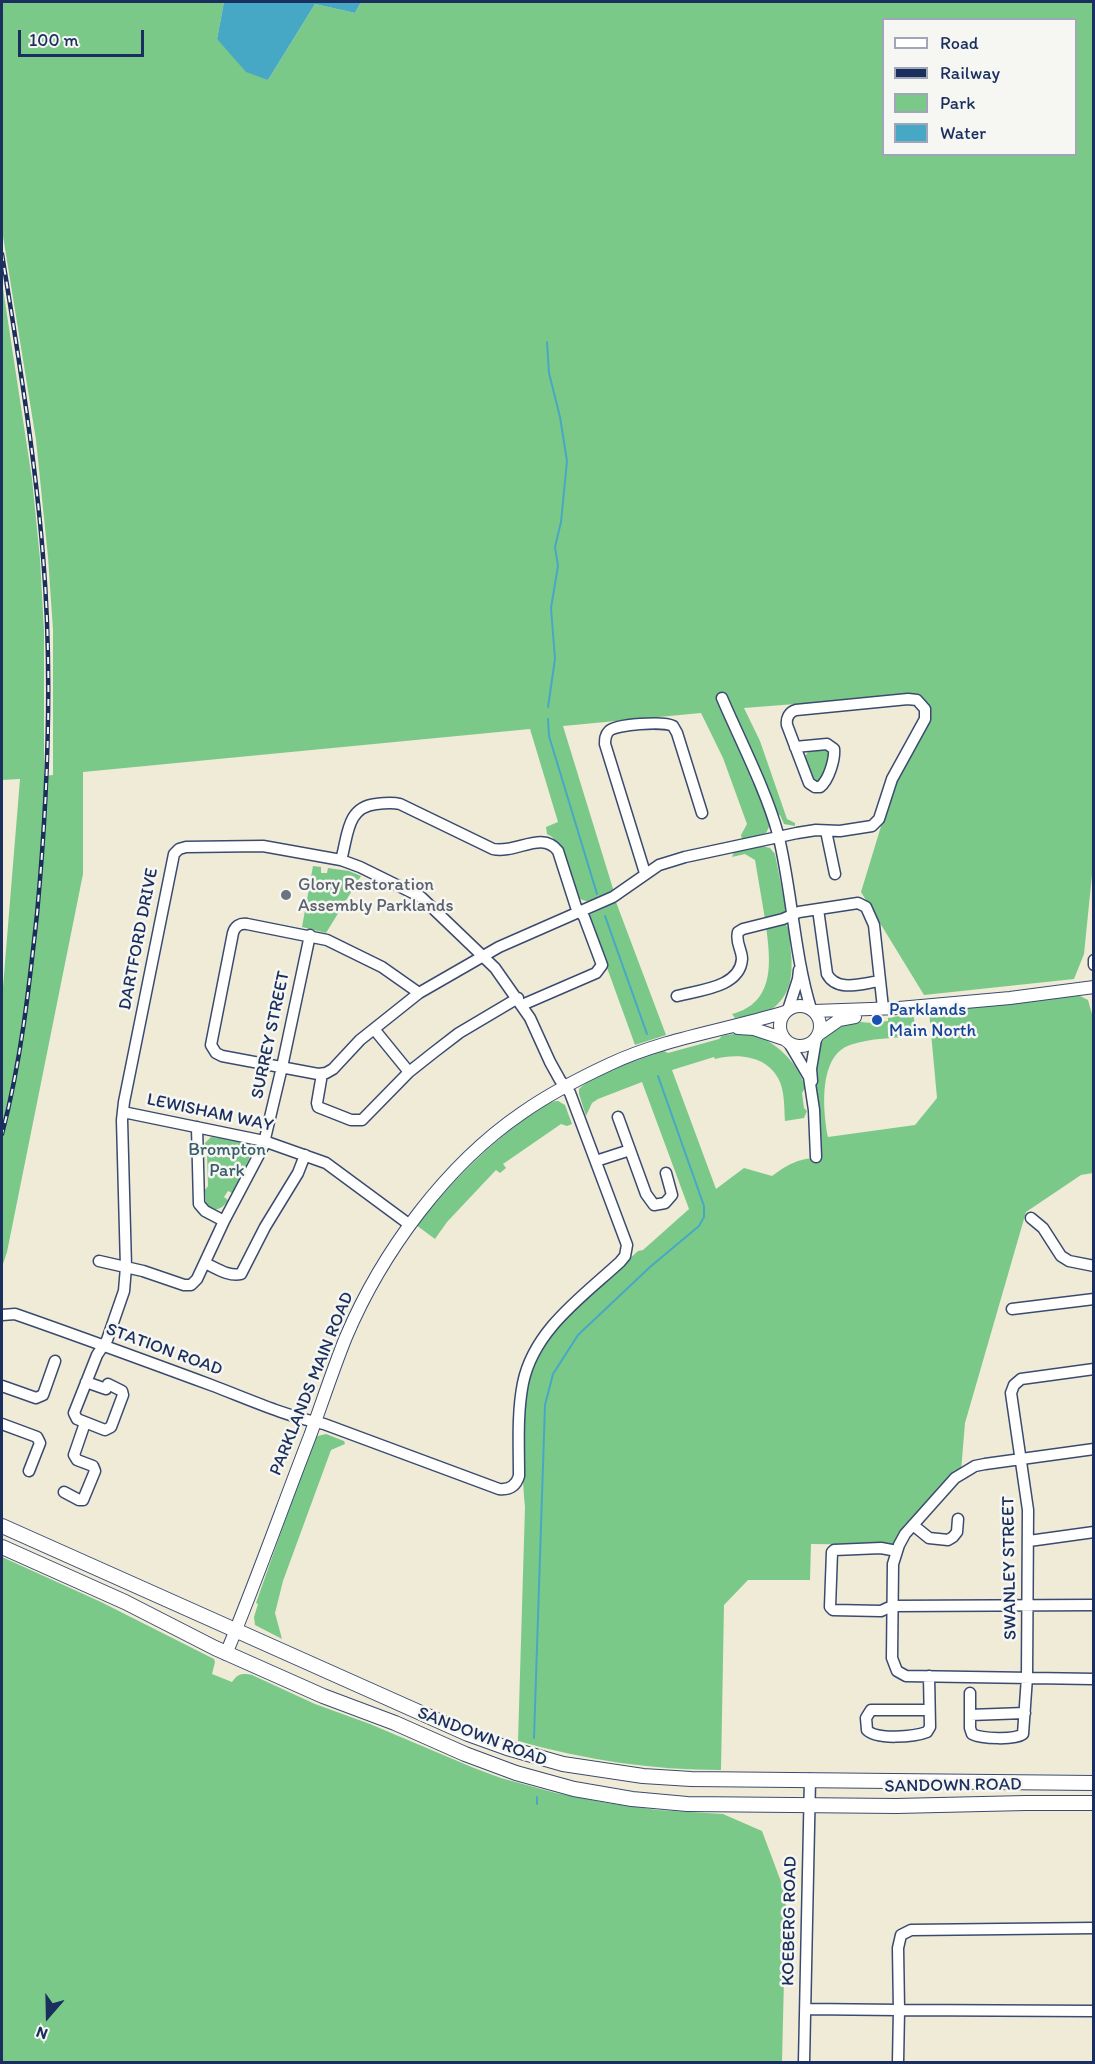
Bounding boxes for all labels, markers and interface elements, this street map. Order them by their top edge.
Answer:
scale bar [21,18,147,56]
legend [882,18,1077,156]
text: 100 m [29,29,79,51]
text: Road [940,32,979,54]
text: Railway [940,62,1000,84]
text: Park [940,92,975,114]
text: Water [940,122,986,144]
street label: DARTFORD DRIVE [115,866,163,1012]
place label: Glory Restoration Assembly Parklands [298,874,454,916]
marker: Glory Restoration Assembly Parklands [279,888,293,902]
street label: SURREY STREET [247,969,295,1101]
place label: Parklands Main North [889,999,976,1042]
marker: Parklands Main North [870,1013,884,1027]
street label: LEWISHAM WAY [145,1089,275,1137]
park label: Brompton Park [188,1139,266,1182]
street label: PARKLANDS MAIN ROAD [265,1289,359,1479]
street label: STATION ROAD [103,1319,225,1381]
street label: SWANLEY STREET [998,1496,1022,1640]
street label: SANDOWN ROAD [414,1702,550,1772]
street label: SANDOWN ROAD [884,1774,1022,1798]
street label: KOEBERG ROAD [778,1856,802,1986]
north arrow [18,1986,78,2046]
text: N [33,2023,50,2044]

